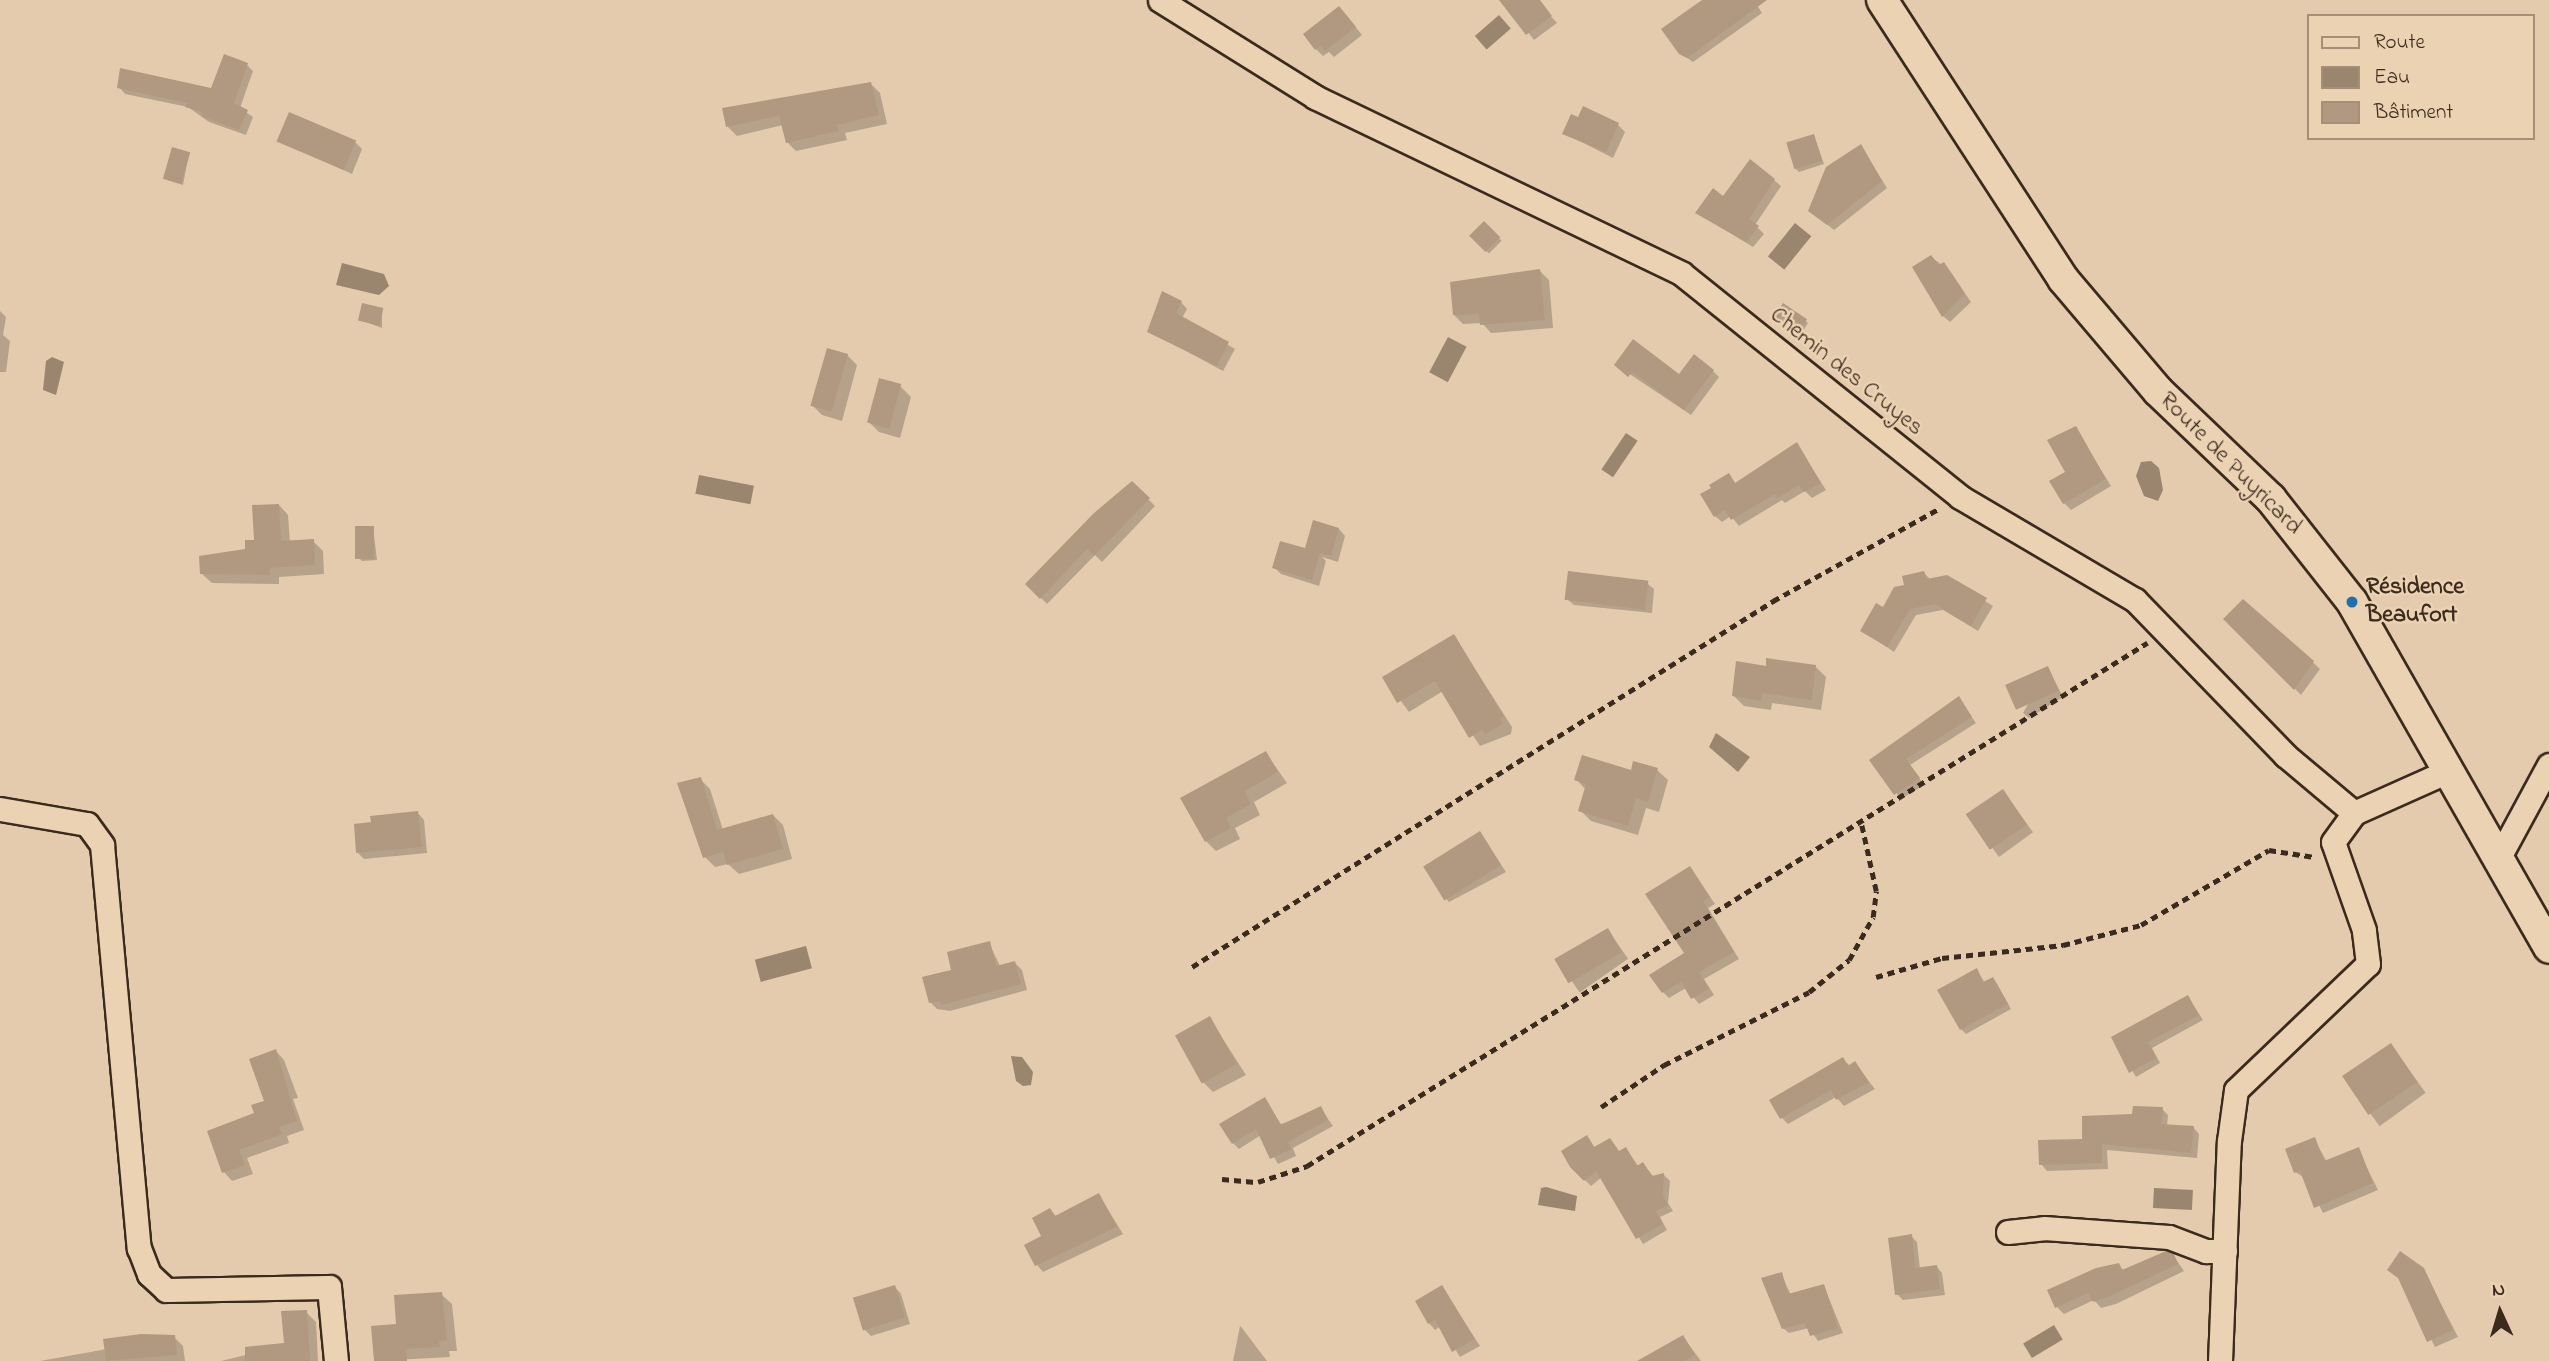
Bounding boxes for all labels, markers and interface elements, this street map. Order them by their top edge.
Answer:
legend [2308,14,2535,140]
text: Route [2374,28,2425,58]
text: Eau [2374,63,2410,93]
text: Bâtiment [2374,98,2453,128]
street label: Chemin des Cruyes [1763,301,1929,443]
street label: Route de Puyricard [2153,387,2307,541]
place label: Résidence Beaufort [2366,574,2464,630]
marker: Résidence Beaufort [2344,594,2360,610]
north arrow [2465,1277,2535,1347]
text: N [2491,1277,2506,1304]

